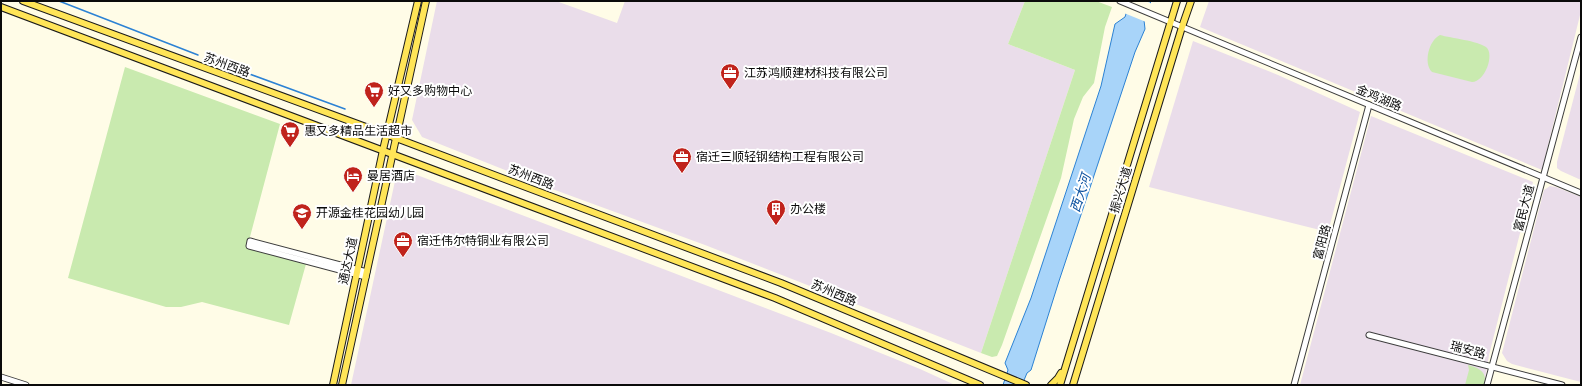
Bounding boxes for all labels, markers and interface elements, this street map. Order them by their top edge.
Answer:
street label: 苏州西路 [202,47,253,80]
office icon: 江苏鸿顺建材科技有限公司 [719,62,741,90]
place label: 江苏鸿顺建材科技有限公司 [744,63,888,80]
street label: 金鸡湖路 [1354,79,1405,114]
supermarket icon: 好又多购物中心 [363,80,385,108]
place label: 好又多购物中心 [388,81,472,98]
supermarket icon: 惠又多精品生活超市 [279,120,301,148]
place label: 惠又多精品生活超市 [304,121,412,138]
office icon: 宿迁三顺轻钢结构工程有限公司 [671,146,693,174]
place label: 宿迁三顺轻钢结构工程有限公司 [696,147,864,164]
street label: 苏州西路 [506,159,557,192]
street label: 振兴大道 [1104,164,1135,215]
hotel icon: 曼居酒店 [342,165,364,193]
place label: 曼居酒店 [367,166,415,183]
water label: 西大河 [1064,169,1096,214]
street label: 富民大道 [1508,182,1537,233]
building icon: 办公楼 [765,198,787,226]
place label: 办公楼 [790,199,826,216]
school or university icon: 开源金桂花园幼儿园 [291,202,313,230]
place label: 开源金桂花园幼儿园 [316,203,424,220]
street label: 富阳路 [1308,222,1333,261]
office icon: 宿迁伟尔特铜业有限公司 [392,230,414,258]
place label: 宿迁伟尔特铜业有限公司 [417,231,549,248]
street label: 通达大道 [333,235,360,286]
street label: 苏州西路 [809,274,860,309]
street label: 瑞安路 [1449,336,1488,361]

